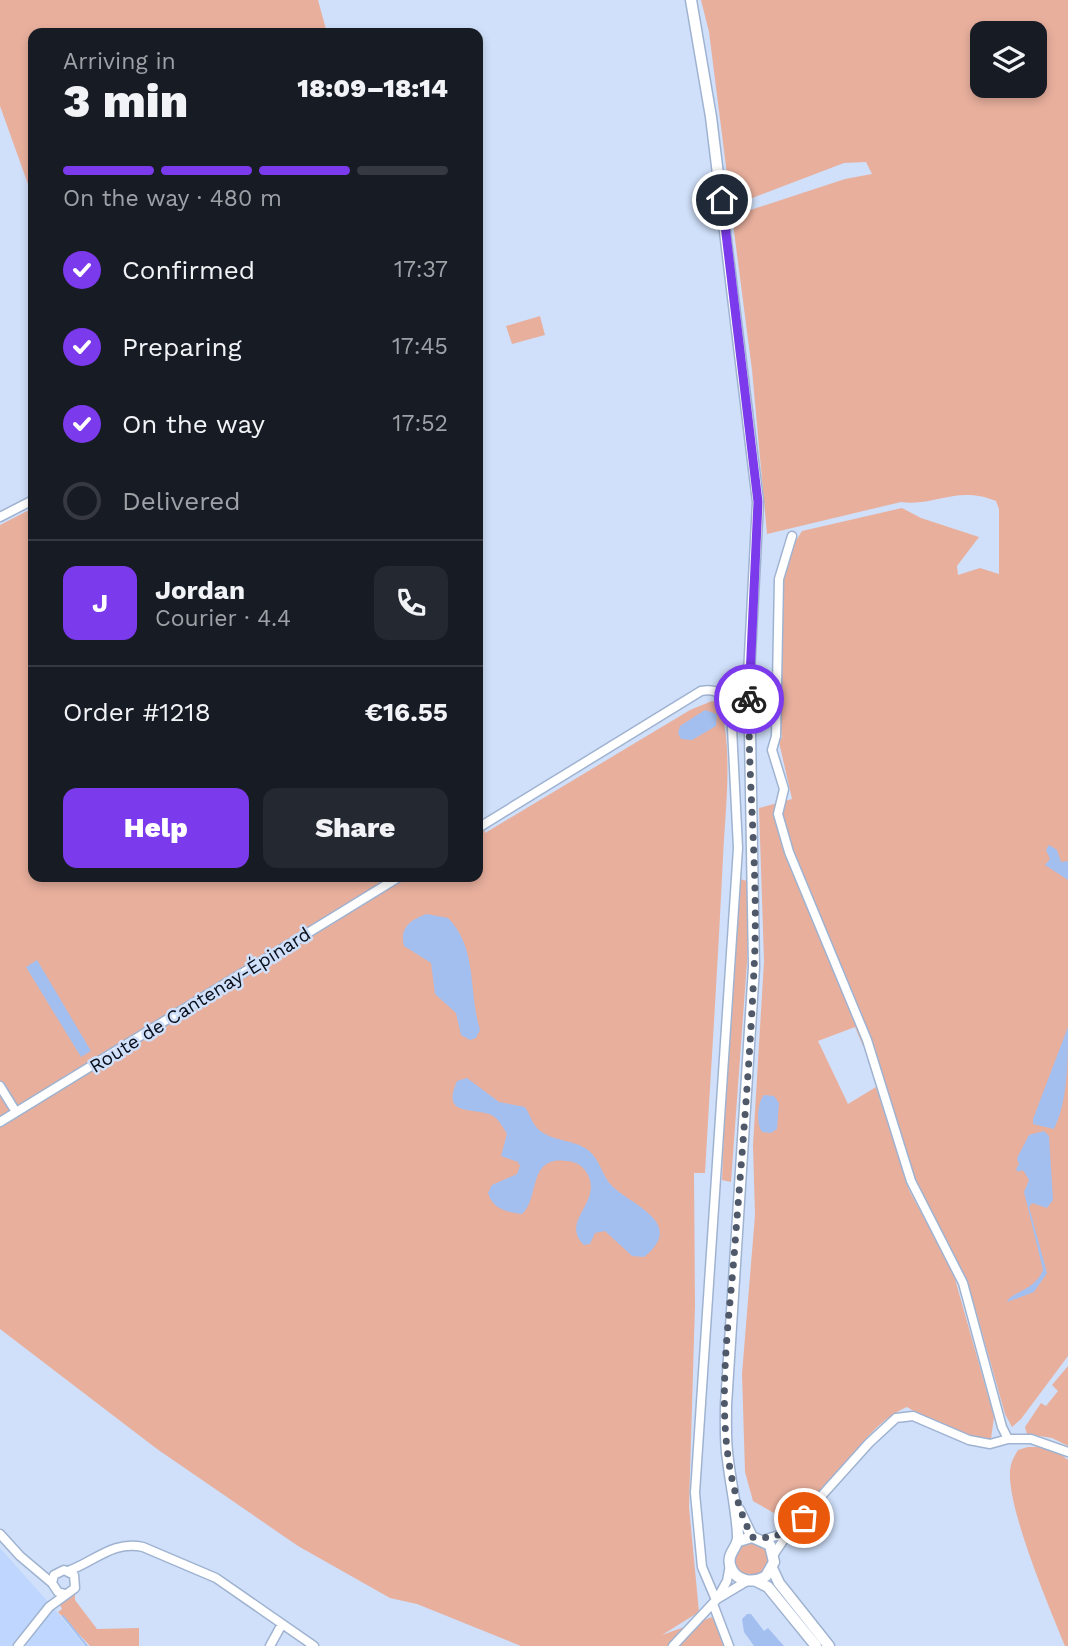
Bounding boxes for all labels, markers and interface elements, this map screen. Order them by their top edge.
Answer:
map controls [970,21,1047,98]
button: layers [970,21,1047,98]
text: Arriving in [63,48,176,75]
text: 18:09–18:14 [297,73,448,103]
text: 3 min [63,74,188,128]
pin [692,170,752,230]
icon: home [703,181,741,219]
text: On the way · 480 m [63,185,282,212]
icon: check [63,251,101,289]
text: Confirmed [122,255,255,285]
text: 17:37 [394,256,448,283]
icon: check [63,328,101,366]
text: Preparing [122,332,242,362]
text: 17:45 [392,333,448,360]
icon: check [63,405,101,443]
text: On the way [122,409,265,439]
text: 17:52 [393,410,448,437]
text: Delivered [122,486,241,516]
button: phone [374,566,448,640]
text: Jordan [155,575,245,605]
text: J [92,588,108,618]
text: Courier · 4.4 [155,605,291,632]
courier [714,664,784,734]
icon: bike [730,680,768,718]
text: Order #1218 [63,697,211,727]
text: €16.55 [365,697,448,727]
button: Help [63,788,249,868]
button: Share [263,788,448,868]
street label: Route de Cantenay-Épinard [85,922,315,1078]
pin [774,1488,834,1548]
icon: bag [785,1499,823,1537]

